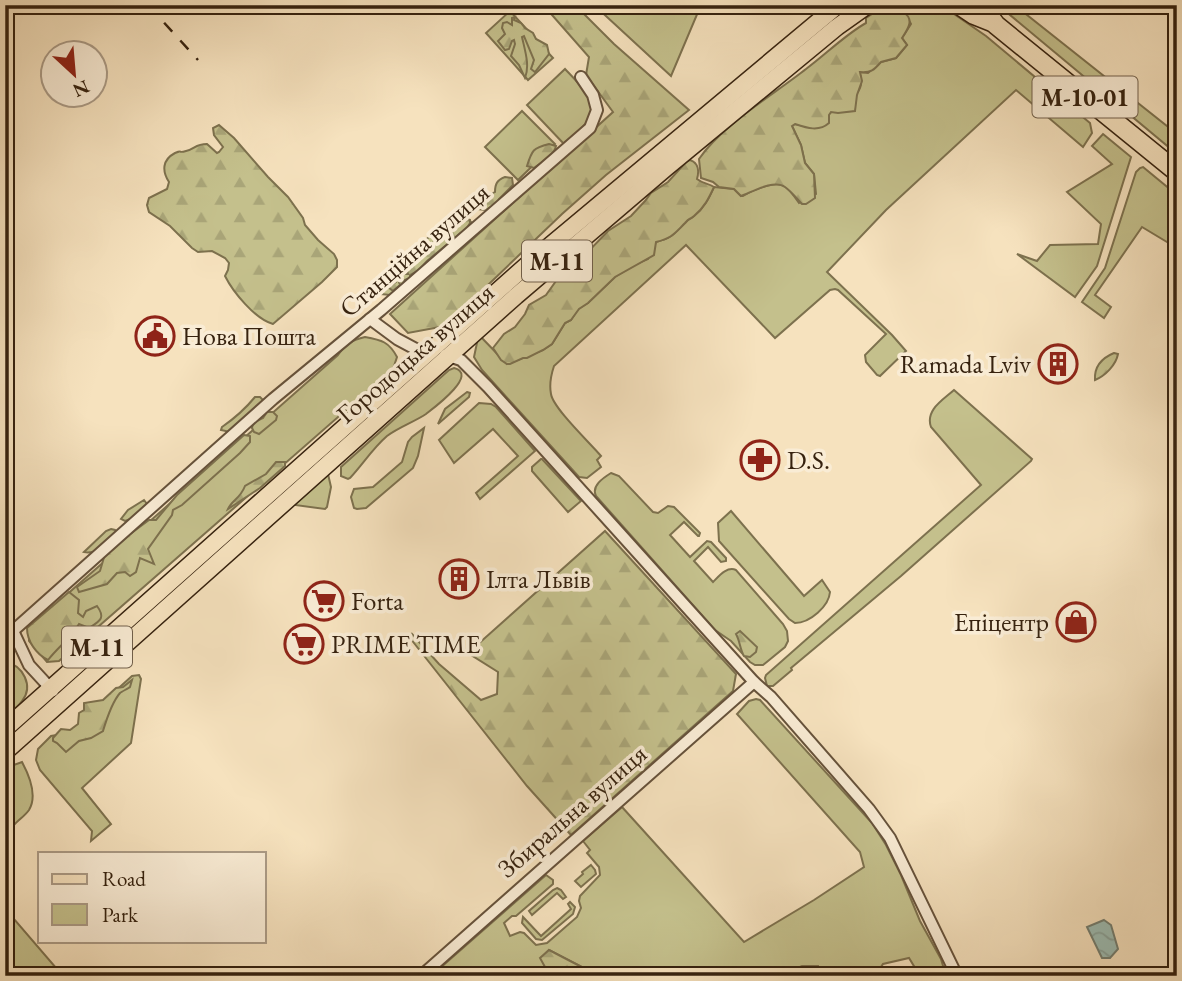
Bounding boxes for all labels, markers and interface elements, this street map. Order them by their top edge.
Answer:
north arrow [38,38,108,108]
text: N [68,74,94,104]
road number: М-10-01 [1032,76,1138,118]
street label: Станційна вулиця [332,175,496,325]
road number: М-11 [522,240,592,282]
street label: Городоцька вулиця [329,275,501,431]
public building icon: Нова Пошта [134,315,176,357]
place label: Нова Пошта [182,319,317,353]
building icon: Ramada Lviv [1037,343,1079,385]
place label: Ramada Lviv [900,347,1032,381]
pharmacy icon: D.S. [739,439,781,481]
place label: D.S. [787,443,830,477]
building icon: Ілта Львів [438,558,480,600]
place label: Ілта Львів [486,562,591,596]
supermarket icon: Forta [303,580,345,622]
place label: Forta [351,584,404,618]
shop icon: Епіцентр [1055,601,1097,643]
place label: Епіцентр [954,605,1049,639]
supermarket icon: PRIME TIME [283,623,325,665]
road number: М-11 [62,626,132,668]
place label: PRIME TIME [331,627,481,661]
street label: Збиральна вулиця [490,737,654,885]
legend [38,852,266,942]
text: Road [102,865,146,892]
text: Park [102,901,139,928]

